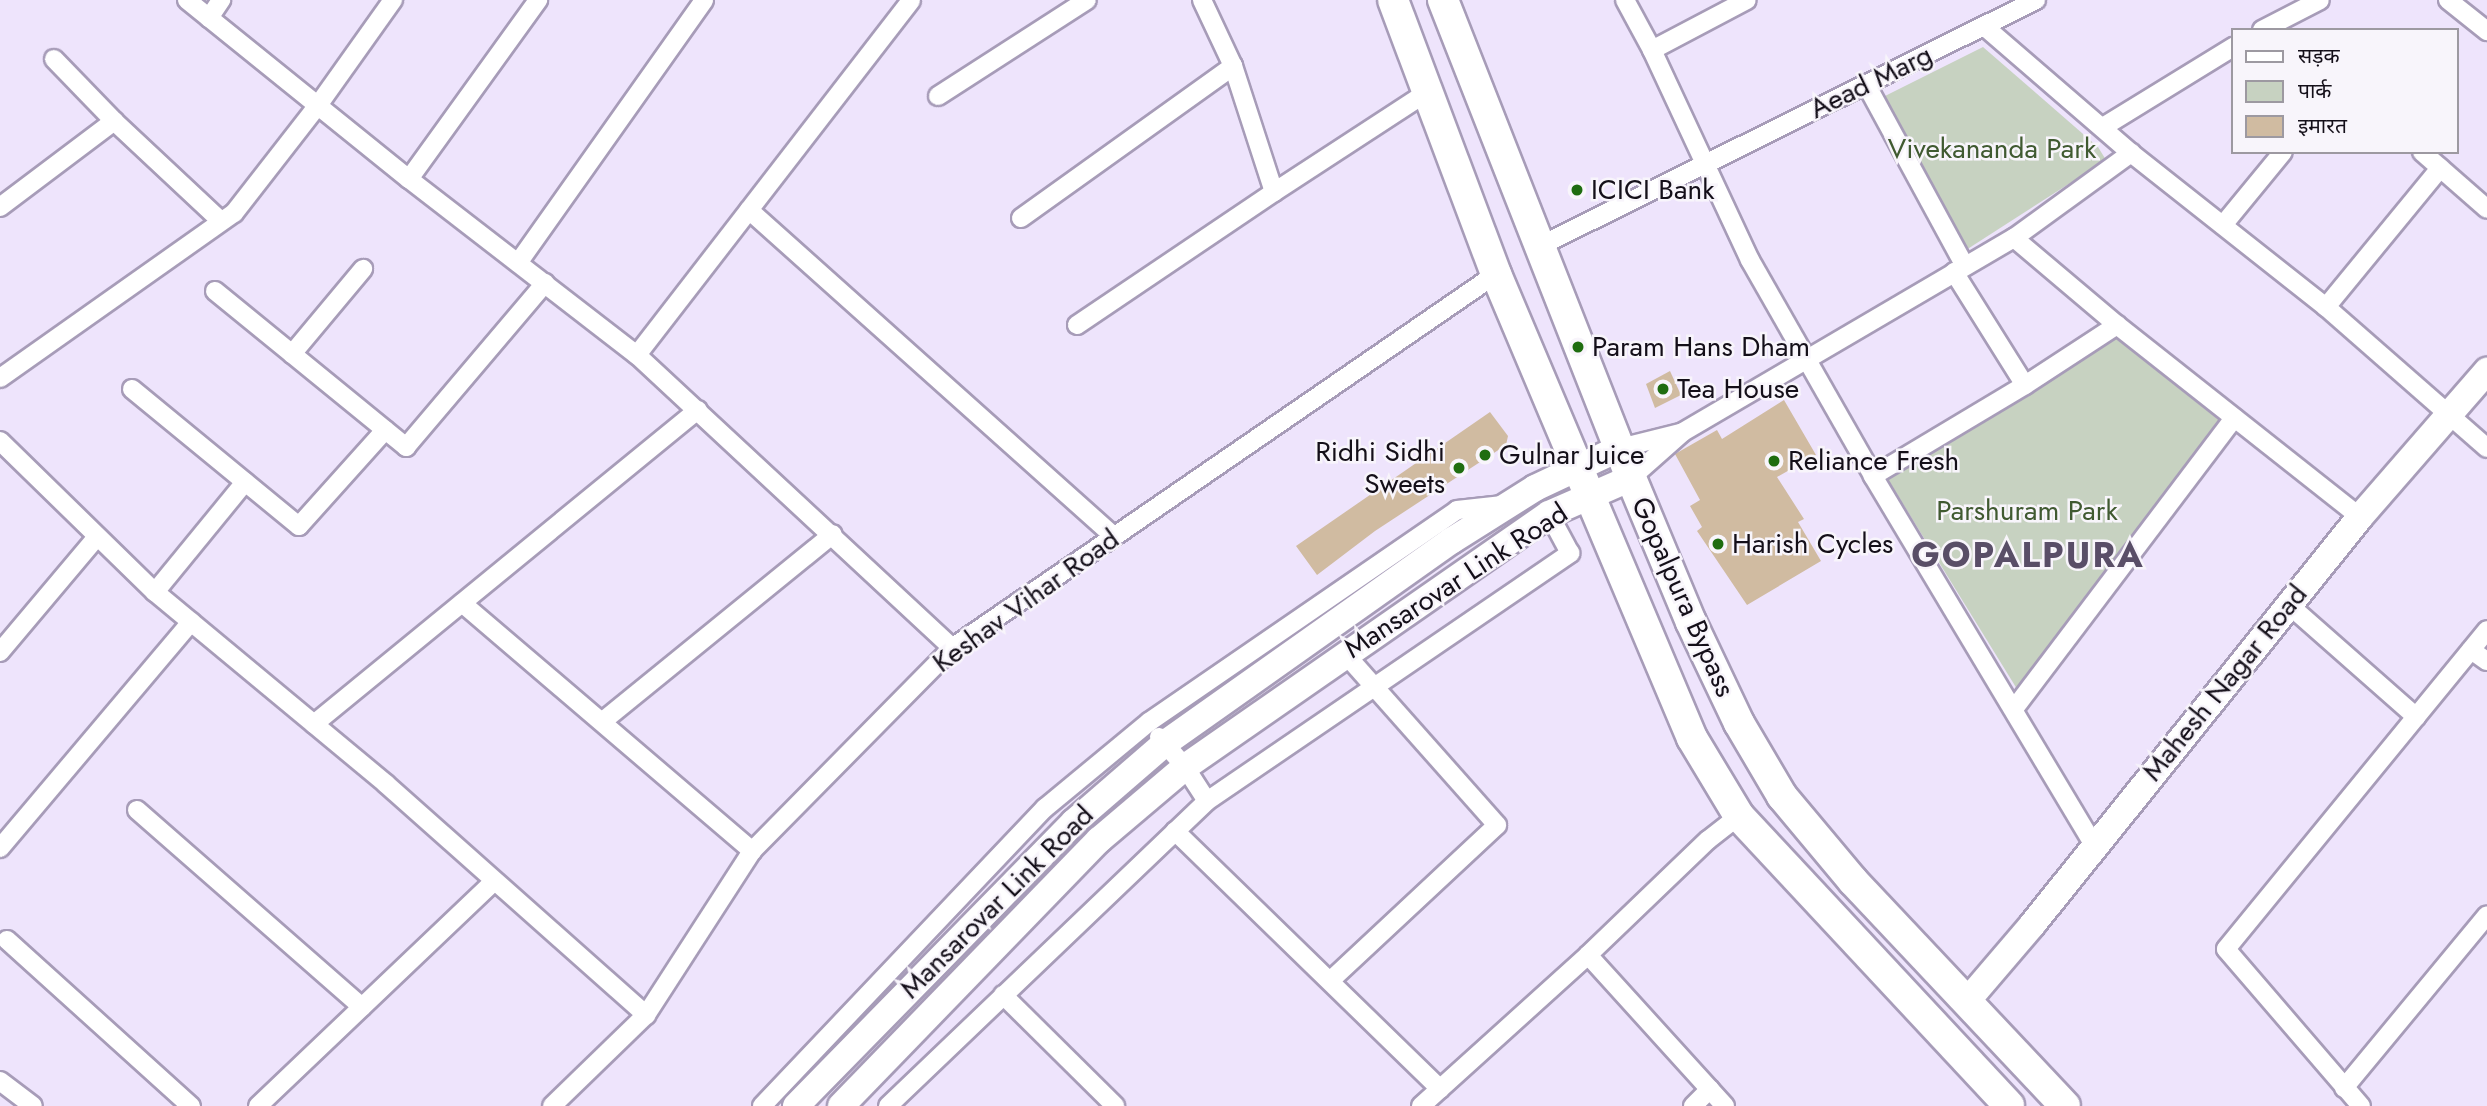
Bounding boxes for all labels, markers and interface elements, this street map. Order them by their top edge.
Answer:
legend [2232,28,2459,154]
street label: Aead Marg [1804,38,1938,126]
text: सड़क [2298,41,2340,71]
text: पार्क [2298,76,2332,106]
text: इमारत [2298,111,2347,141]
park label: Vivekananda Park [1888,132,2096,166]
place label: ICICI Bank [1591,173,1714,207]
marker: ICICI Bank [1569,182,1585,198]
place label: Param Hans Dham [1592,330,1810,364]
marker: Param Hans Dham [1570,339,1586,355]
place label: Tea House [1677,372,1799,406]
marker: Tea House [1655,381,1671,397]
place label: Ridhi Sidhi Sweets [1315,435,1445,501]
place label: Gulnar Juice [1499,438,1645,472]
place label: Reliance Fresh [1788,444,1959,478]
marker: Gulnar Juice [1477,447,1493,463]
marker: Reliance Fresh [1766,453,1782,469]
marker: Ridhi Sidhi Sweets [1451,460,1467,476]
street label: Gopalpura Bypass [1624,492,1742,702]
park label: Parshuram Park [1936,494,2118,528]
street label: Mansarovar Link Road [1338,496,1574,666]
street label: Keshav Vihar Road [926,522,1126,680]
place label: Harish Cycles [1732,527,1893,561]
district label: GOPALPURA [1912,534,2144,576]
marker: Harish Cycles [1710,536,1726,552]
street label: Mahesh Nagar Road [2136,578,2314,788]
street label: Mansarovar Link Road [894,799,1100,1005]

